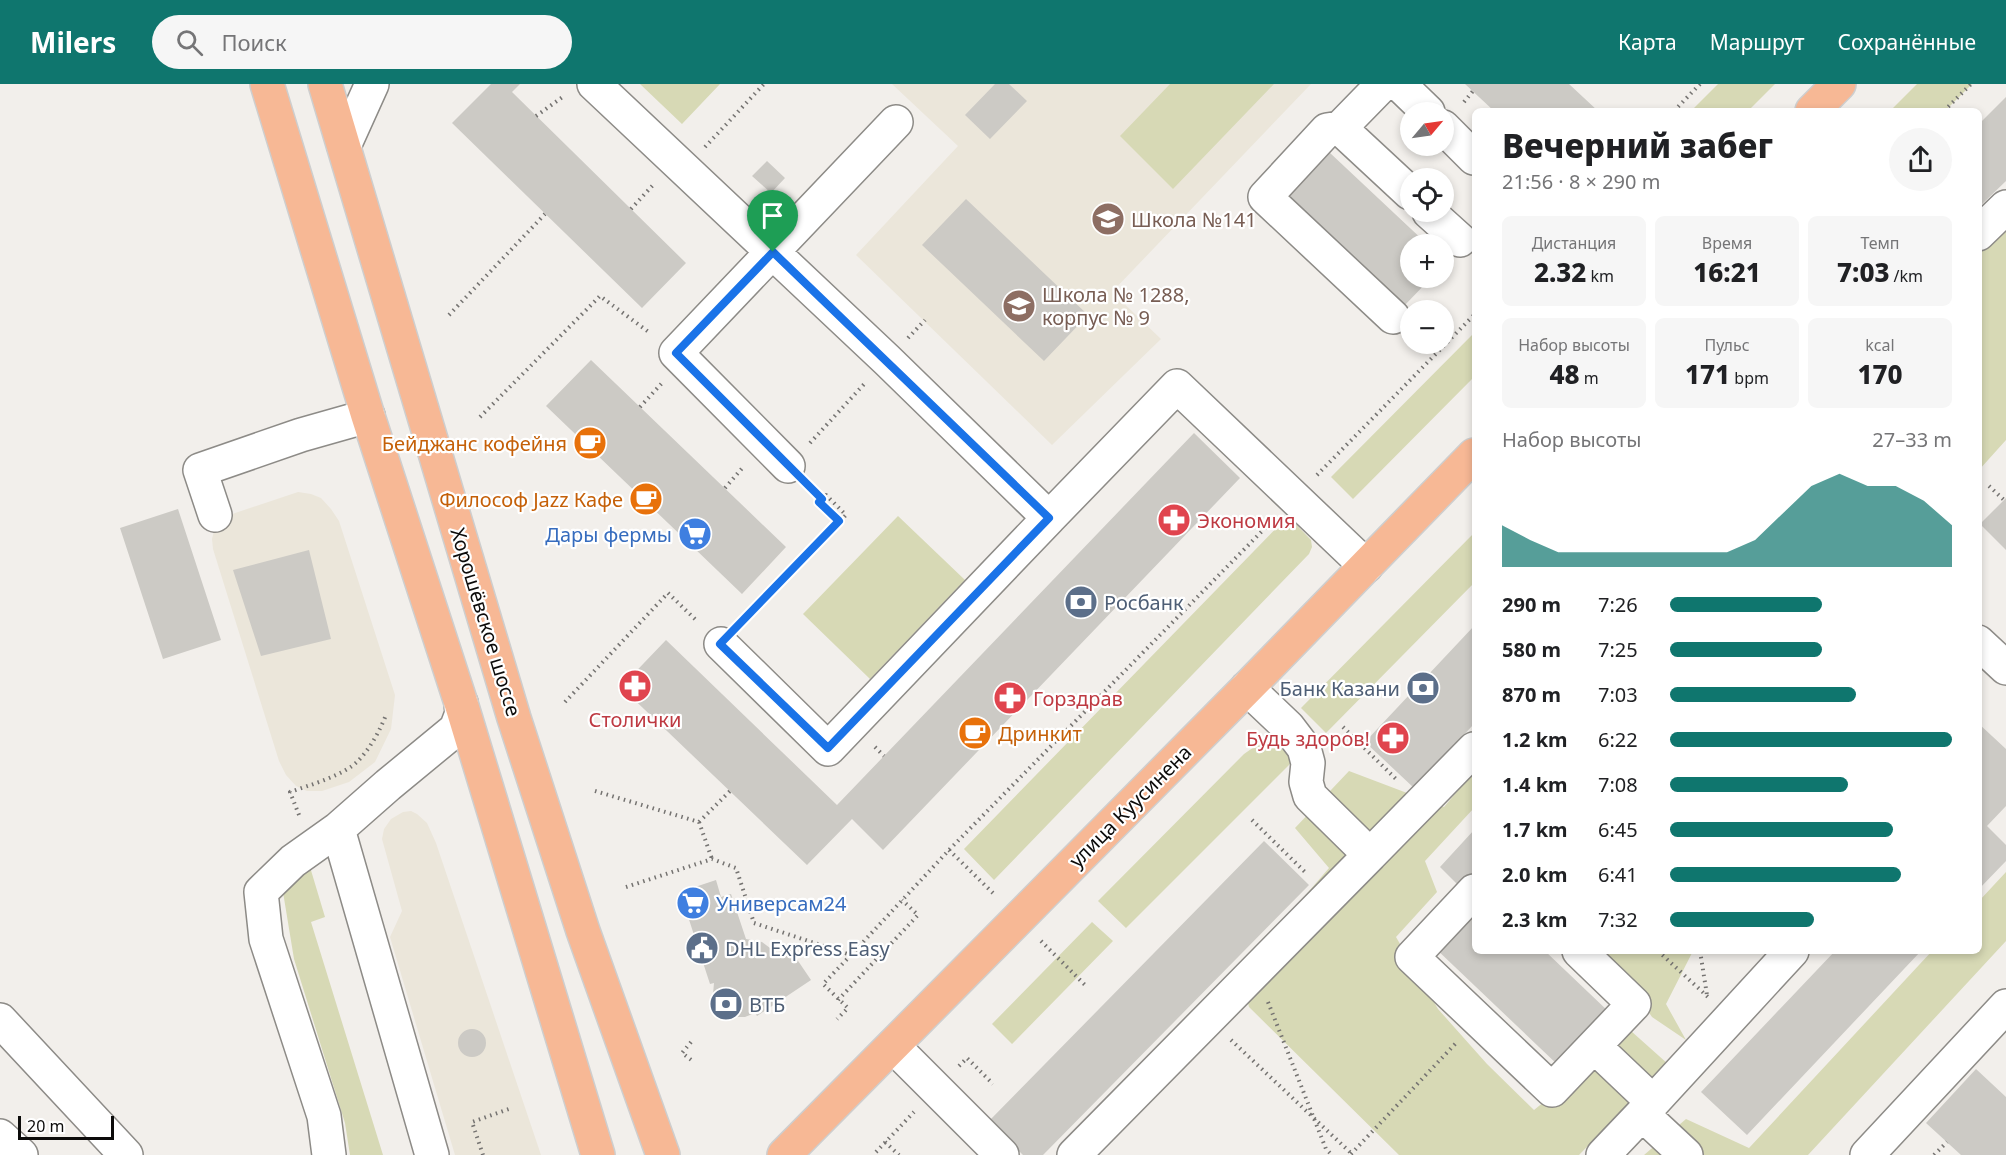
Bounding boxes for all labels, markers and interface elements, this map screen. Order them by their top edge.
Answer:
search box [152,15,572,69]
text: Milers [30,23,116,61]
icon: search [173,26,206,59]
text: Поиск [221,27,287,57]
text: Карта [1618,28,1677,56]
text: Маршрут [1710,28,1805,56]
text: Сохранённые [1838,28,1976,56]
north arrow [1400,102,1454,156]
map controls [1400,102,1454,354]
text: Вечерний забег [1502,123,1773,168]
button: share [1889,128,1952,191]
button: locate [1400,168,1454,222]
text: 21:56 · 8 × 290 m [1502,168,1660,195]
pin [747,190,798,252]
icon: arrive [756,199,789,232]
school or university icon: Школа №141 [1090,201,1126,237]
place label: Школа №141 [1131,206,1257,233]
text: Дистанция [1532,232,1616,254]
text: Время [1702,232,1752,254]
text: Темп [1860,232,1900,254]
button: + [1400,234,1454,288]
text: 2.32 [1534,254,1586,290]
text: 16:21 [1693,254,1761,290]
text: 7:03 [1837,254,1889,290]
text: km [1586,265,1614,287]
text: /km [1889,265,1923,287]
place label: Школа № 1288, корпус № 9 [1042,281,1190,331]
school or university icon: Школа № 1288, корпус № 9 [1001,288,1037,324]
button: − [1400,300,1454,354]
text: Набор высоты [1518,334,1630,356]
text: Пульс [1704,334,1750,356]
text: kcal [1865,334,1895,356]
text: 48 [1549,356,1579,392]
text: 171 [1685,356,1730,392]
text: 170 [1857,356,1903,392]
text: m [1579,367,1599,389]
text: bpm [1730,367,1769,389]
cafe icon: Бейджанс кофейня [572,425,608,461]
text: Набор высоты [1502,426,1641,453]
text: 27–33 m [1872,426,1952,453]
place label: Бейджанс кофейня [382,430,567,457]
cafe icon: Философ Jazz Кафе [628,481,664,517]
place label: Философ Jazz Кафе [439,486,623,513]
pharmacy icon: Экономия [1156,502,1192,538]
place label: Экономия [1197,507,1296,534]
supermarket icon: Дары фермы [677,516,713,552]
place label: Дары фермы [545,521,672,548]
street label: Хорошёвское шоссе [444,524,528,720]
bank icon: Росбанк [1063,584,1099,620]
place label: Росбанк [1104,589,1184,616]
text: 290 m [1502,591,1561,618]
text: 7:26 [1598,591,1638,618]
text: 580 m [1502,636,1561,663]
text: 7:25 [1598,636,1638,663]
pharmacy icon: Столички [617,668,653,704]
bank icon: Банк Казани [1405,670,1441,706]
place label: Банк Казани [1280,675,1400,702]
pharmacy icon: Горздрав [992,680,1028,716]
text: 870 m [1502,681,1561,708]
text: 7:03 [1598,681,1638,708]
place label: Горздрав [1033,685,1123,712]
place label: Столички [589,706,681,733]
cafe icon: Дринкит [957,715,993,751]
place label: Дринкит [998,720,1082,747]
pharmacy icon: Будь здоров! [1375,720,1411,756]
place label: Будь здоров! [1246,725,1370,752]
text: 1.2 km [1502,726,1568,753]
text: 6:22 [1598,726,1638,753]
street label: улица Куусинена [1063,739,1197,873]
text: 1.4 km [1502,771,1568,798]
text: 7:08 [1598,771,1638,798]
text: 1.7 km [1502,816,1568,843]
text: 6:45 [1598,816,1638,843]
text: 2.0 km [1502,861,1568,888]
text: 6:41 [1598,861,1638,888]
supermarket icon: Универсам24 [675,885,711,921]
place label: Универсам24 [716,890,847,917]
text: 2.3 km [1502,906,1568,933]
text: 7:32 [1598,906,1638,933]
public building icon: DHL Express Easy [684,930,720,966]
place label: DHL Express Easy [725,935,891,962]
bank icon: ВТБ [708,986,744,1022]
place label: ВТБ [749,991,785,1018]
scale bar [18,1113,114,1140]
text: 20 m [27,1115,64,1137]

